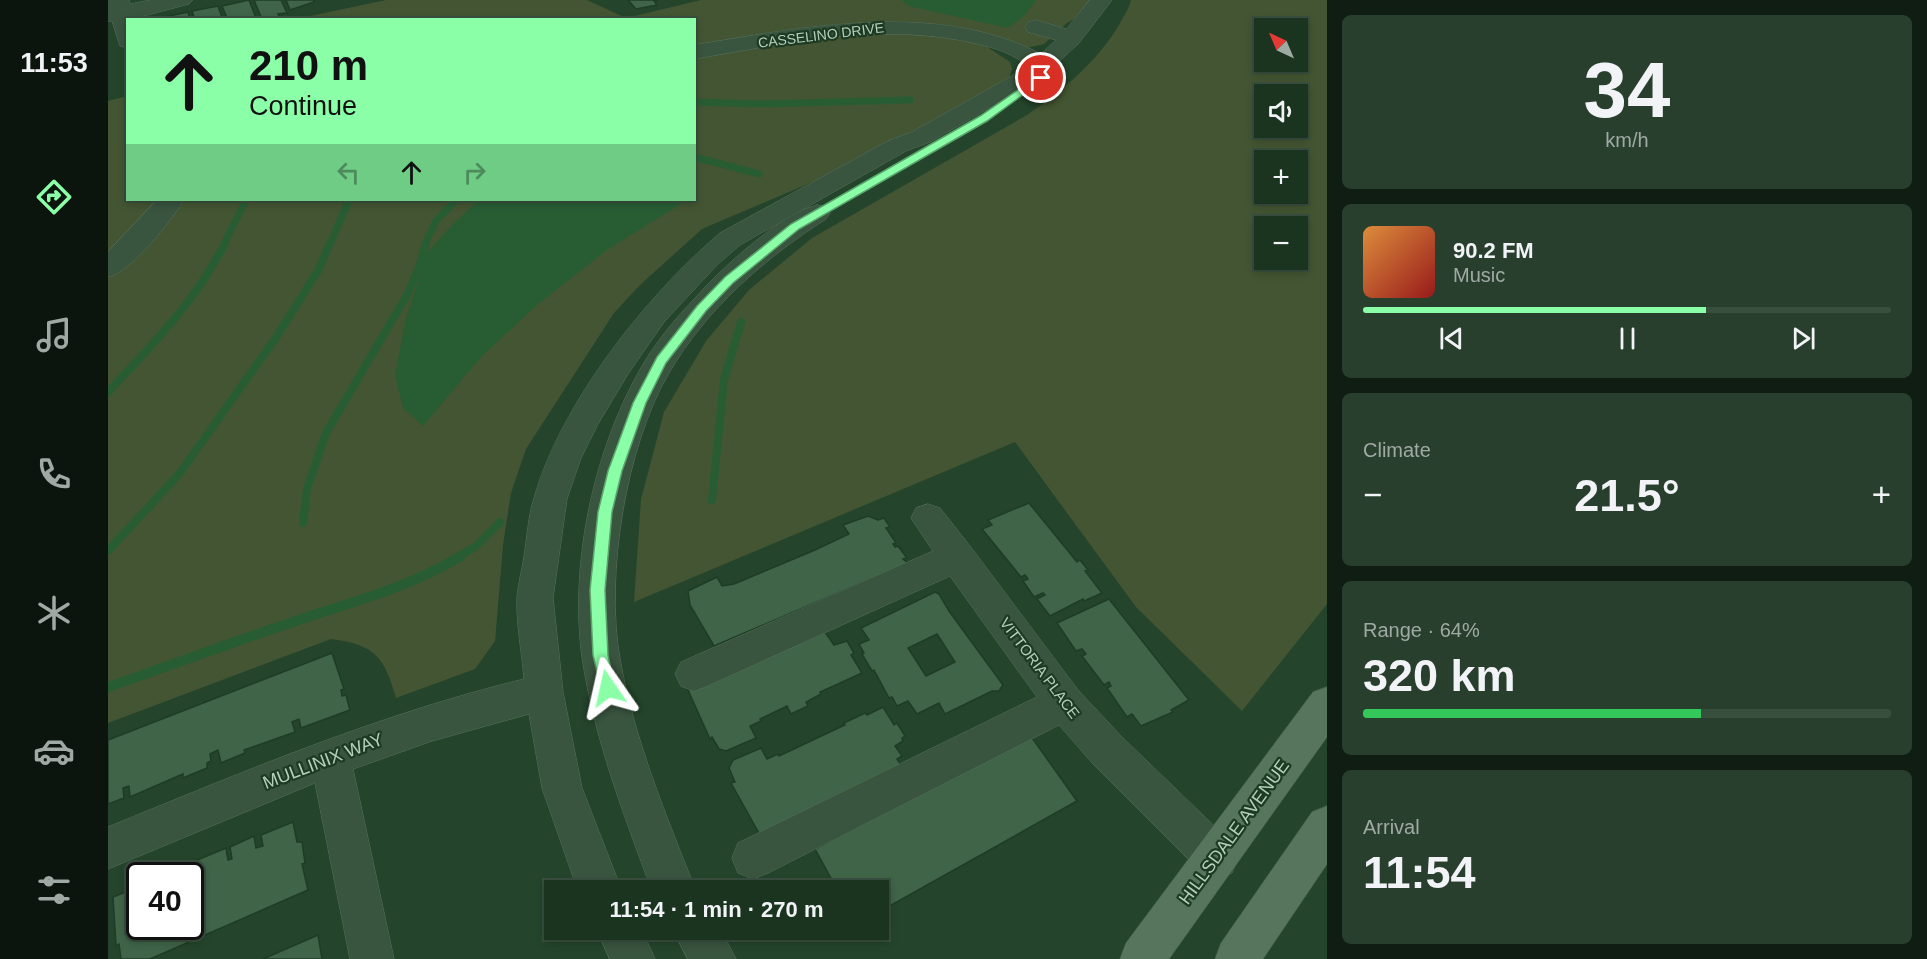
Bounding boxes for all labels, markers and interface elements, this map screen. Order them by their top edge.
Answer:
north arrow [1254,18,1308,72]
map controls [1254,18,1308,270]
street label: CASSELINO DRIVE [757,19,885,51]
icon: ahead [150,42,228,120]
text: 210 m [249,42,368,89]
text: 34 [1584,46,1670,134]
text: 11:53 [20,48,88,78]
pin [1015,52,1066,103]
icon: arrive [1024,61,1057,94]
button: sound [1254,84,1308,138]
text: Continue [249,91,357,121]
text: km/h [1605,129,1649,151]
button: + [1254,150,1308,204]
icon: left [332,156,365,189]
icon: ahead [395,156,428,189]
icon: right [458,156,491,189]
icon: directions [33,176,75,218]
button: − [1254,216,1308,270]
text: 90.2 FM [1453,238,1534,263]
text: Music [1453,264,1505,286]
icon: music [33,314,75,356]
icon: previous [1435,322,1468,355]
icon: pause [1611,322,1644,355]
icon: next [1787,322,1820,355]
text: Climate [1363,439,1431,461]
icon: phone [33,453,75,495]
text: 21.5° [1574,470,1680,521]
text: − [1363,476,1382,513]
text: + [1872,476,1891,513]
icon: climate [33,592,75,634]
street label: VITTORIA PLACE [997,614,1083,722]
text: Range · 64% [1363,619,1480,641]
text: 320 km [1363,650,1516,701]
position arrow [576,656,640,720]
street label: MULLINIX WAY [260,729,386,793]
icon: car [33,730,75,772]
street label: HILLSDALE AVENUE [1175,756,1293,908]
text: Arrival [1363,816,1420,838]
text: 11:54 [1363,847,1476,898]
speed limit sign: 40 [126,862,204,940]
icon: filters [33,869,75,911]
text: 11:54 · 1 min · 270 m [610,897,824,922]

